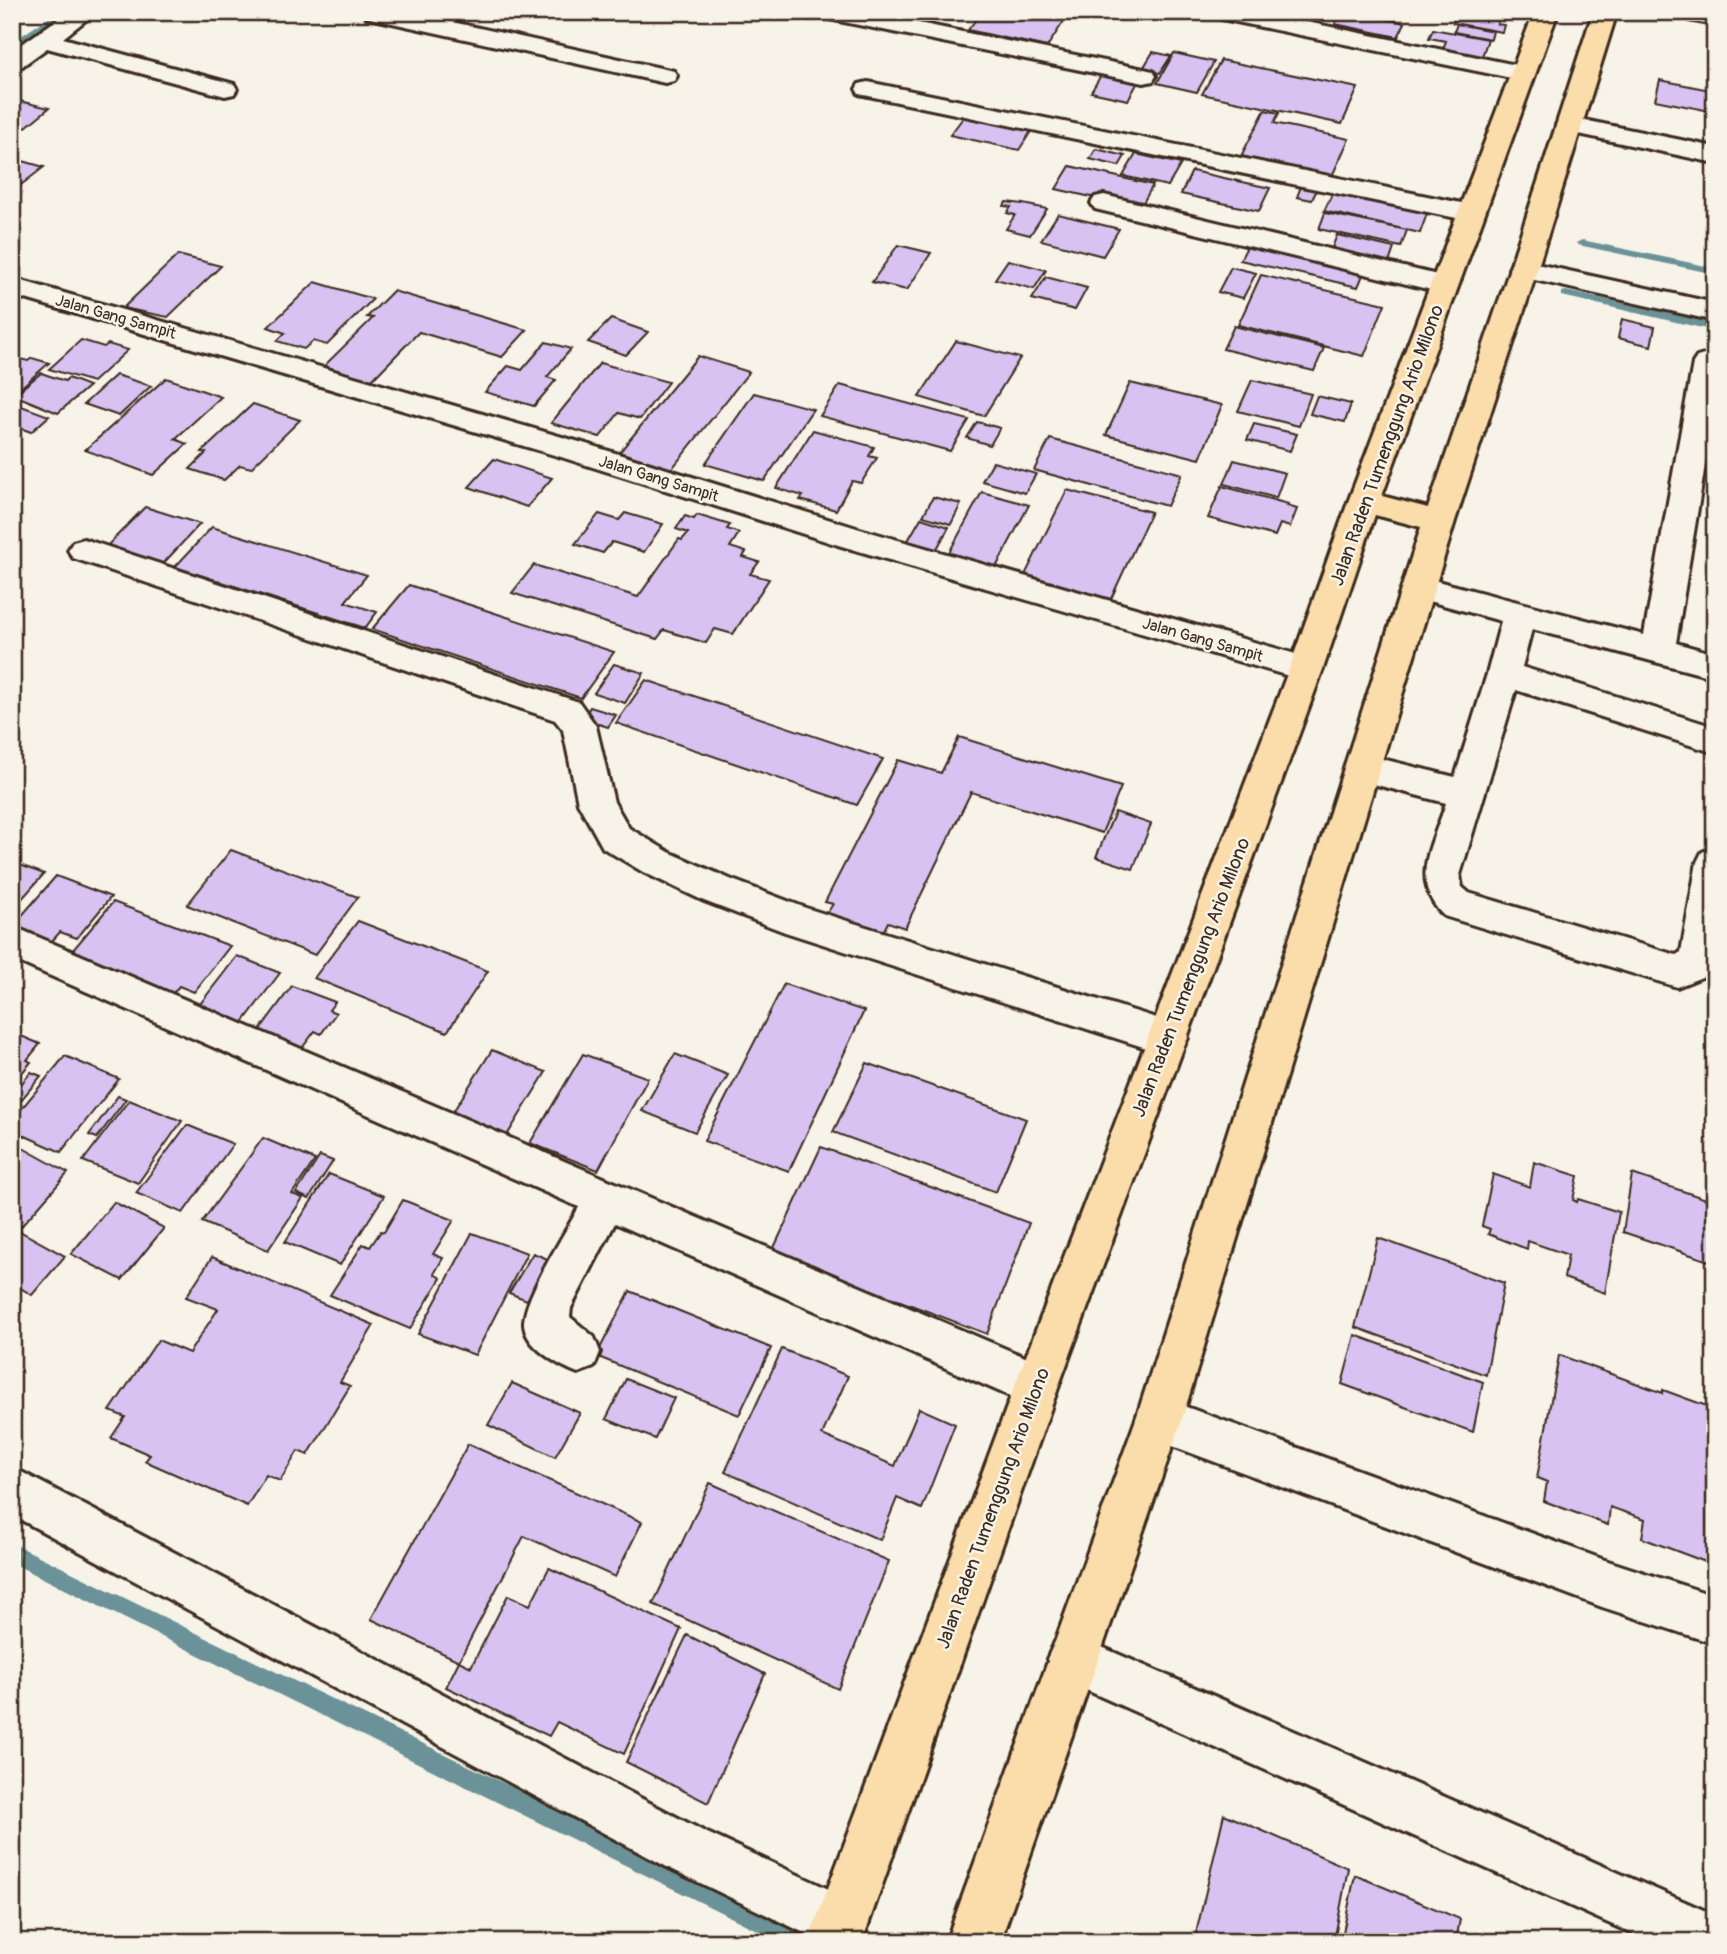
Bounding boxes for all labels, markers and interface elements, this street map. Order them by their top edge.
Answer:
street label: Jalan Gang Sampit [53,290,179,344]
street label: Jalan Raden Tumenggung Ario Milono [1325,302,1449,589]
street label: Jalan Gang Sampit [596,451,722,507]
street label: Jalan Gang Sampit [1140,613,1266,667]
street label: Jalan Raden Tumenggung Ario Milono [1126,834,1255,1120]
street label: Jalan Raden Tumenggung Ario Milono [931,1365,1055,1652]

